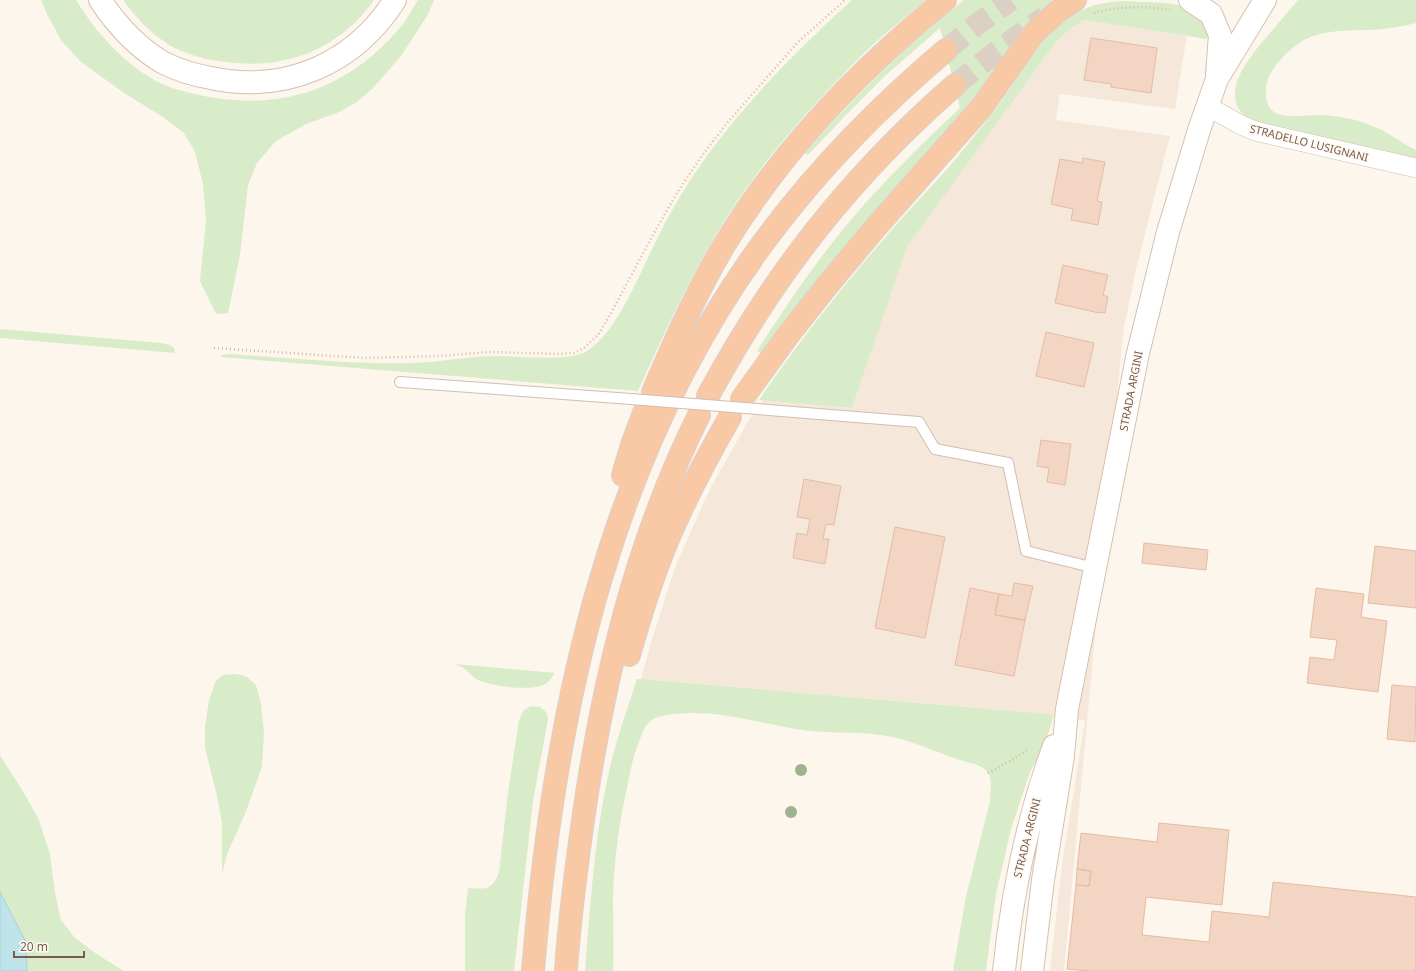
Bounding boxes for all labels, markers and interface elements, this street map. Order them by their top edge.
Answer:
street label: STRADELLO LUSIGNANI [1248,120,1370,165]
street label: STRADA ARGINI [1115,349,1146,432]
street label: STRADA ARGINI [1009,796,1044,879]
scale bar [14,933,84,959]
text: 20 m [20,938,48,955]

